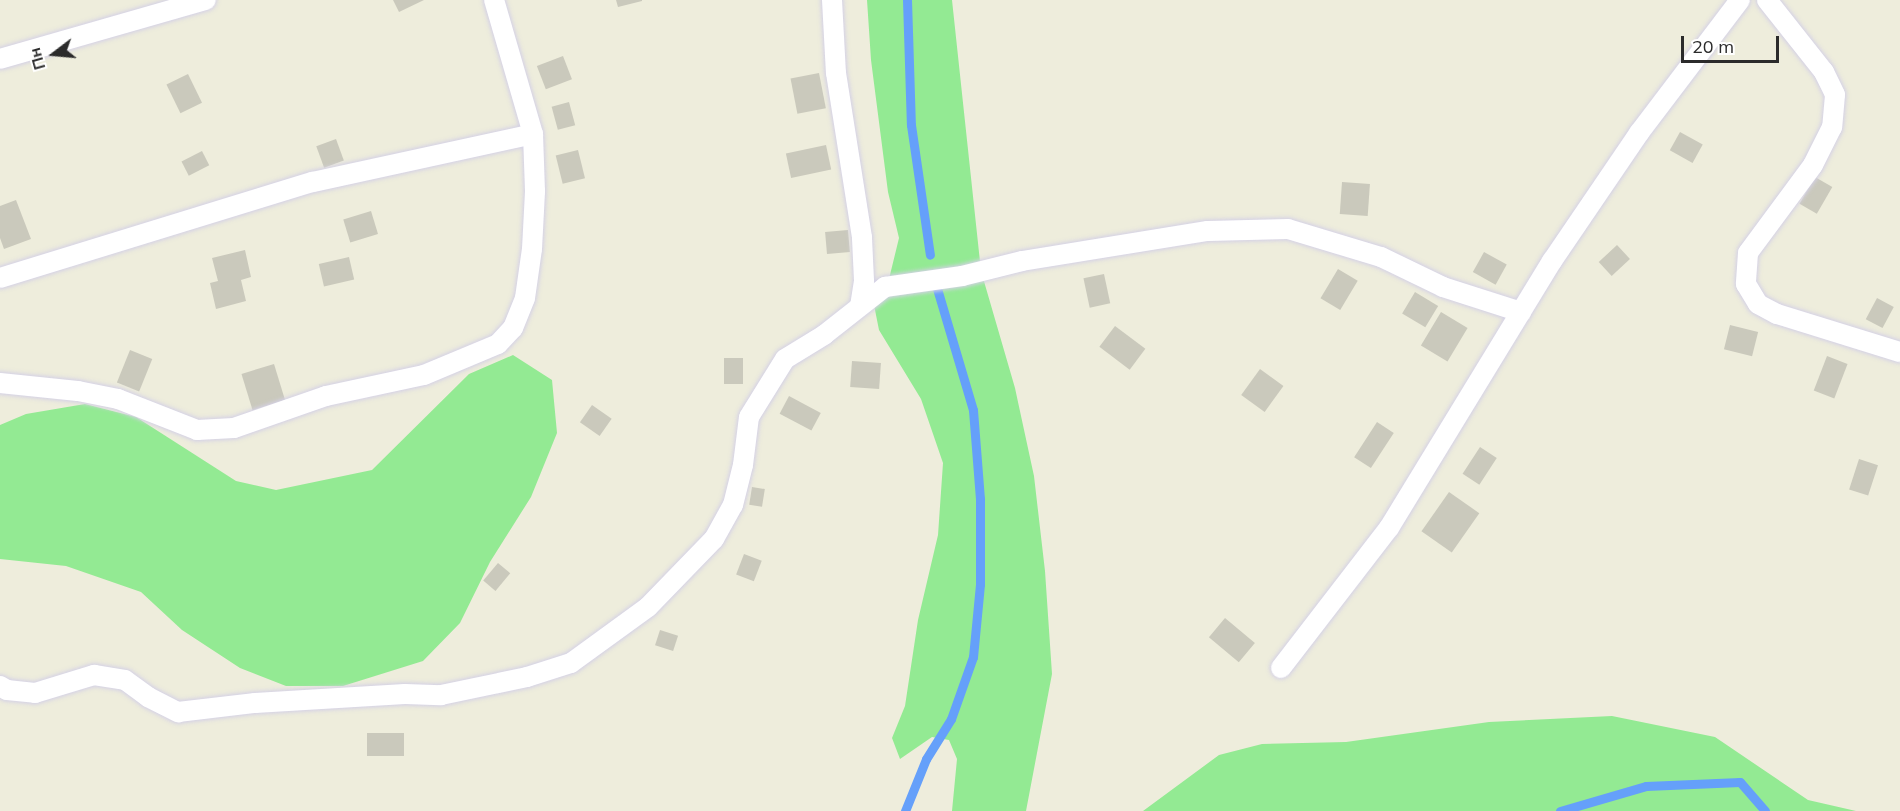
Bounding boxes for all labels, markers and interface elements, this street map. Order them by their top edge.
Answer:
north arrow [24,24,84,84]
scale bar [1684,24,1782,62]
text: 20 m [1692,35,1734,58]
text: Пн [24,46,49,72]

